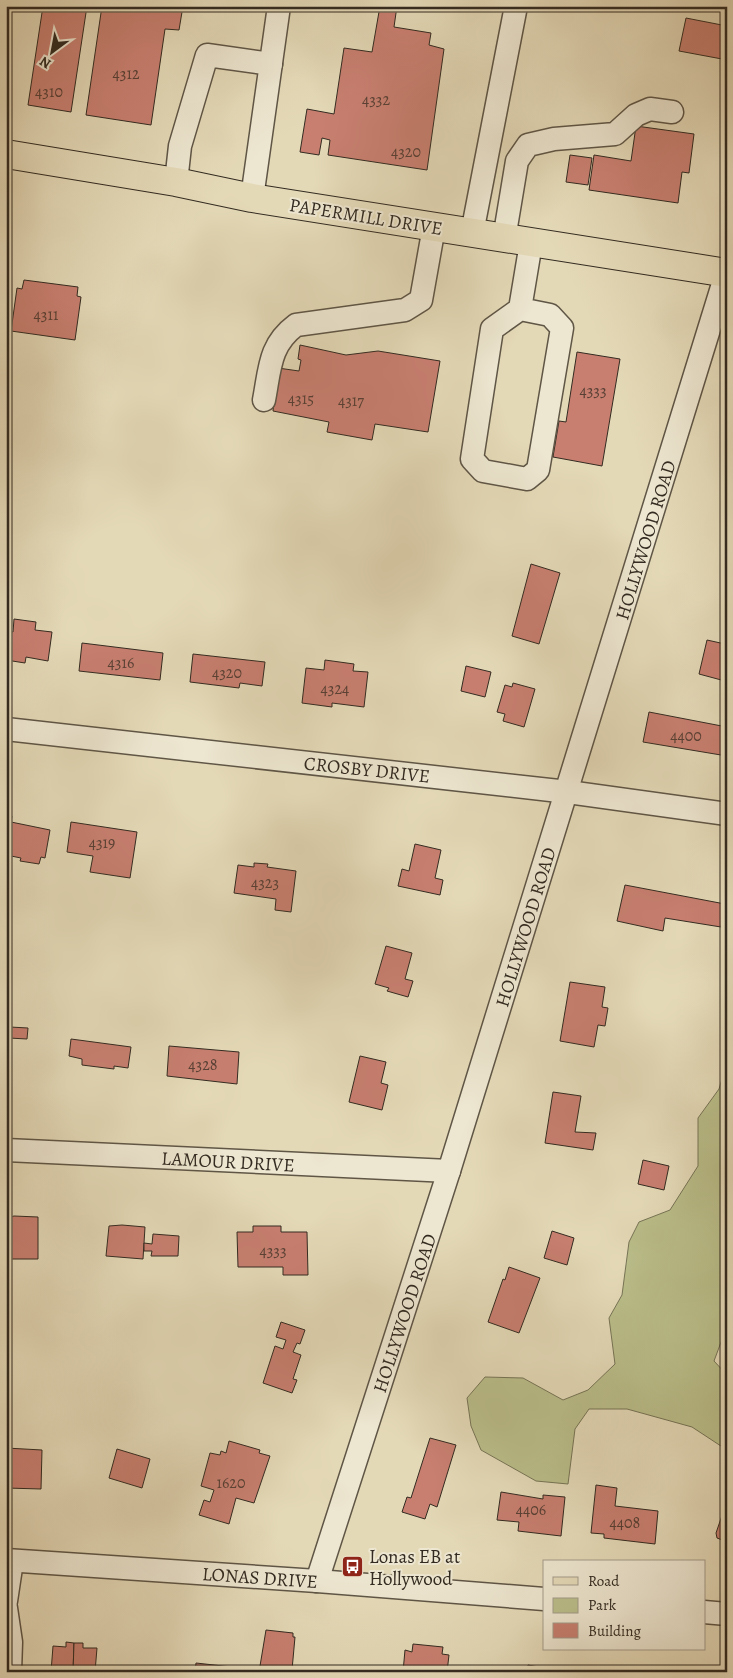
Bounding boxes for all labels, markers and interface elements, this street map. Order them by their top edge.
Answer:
north arrow [28,28,78,78]
text: N [36,52,55,73]
house number: 4312 [113,63,140,85]
house number: 4310 [35,81,63,103]
house number: 4332 [362,89,390,111]
house number: 4320 [391,141,421,163]
street label: PAPERMILL DRIVE [287,192,444,242]
house number: 4311 [34,304,59,326]
house number: 4333 [579,380,607,402]
house number: 4315 [288,388,314,410]
house number: 4317 [338,390,364,412]
street label: HOLLYWOOD ROAD [609,457,683,623]
house number: 4316 [108,652,134,674]
house number: 4320 [212,662,242,684]
house number: 4324 [321,678,349,700]
house number: 4400 [670,725,702,747]
street label: CROSBY DRIVE [303,750,431,790]
house number: 4319 [89,832,115,854]
street label: HOLLYWOOD ROAD [489,844,563,1010]
house number: 4323 [251,872,279,894]
house number: 4328 [188,1054,218,1076]
street label: LAMOUR DRIVE [161,1146,295,1178]
street label: HOLLYWOOD ROAD [367,1230,443,1396]
house number: 4333 [259,1240,287,1262]
house number: 1620 [217,1472,246,1494]
house number: 4406 [516,1499,546,1521]
house number: 4408 [610,1512,640,1534]
place label: Lonas EB at Hollywood [369,1544,460,1592]
bus stop icon: Lonas EB at Hollywood [341,1555,365,1579]
legend [543,1560,706,1650]
street label: LONAS DRIVE [201,1561,319,1595]
text: Road [588,1571,620,1591]
text: Park [588,1595,617,1615]
text: Building [588,1621,641,1641]

